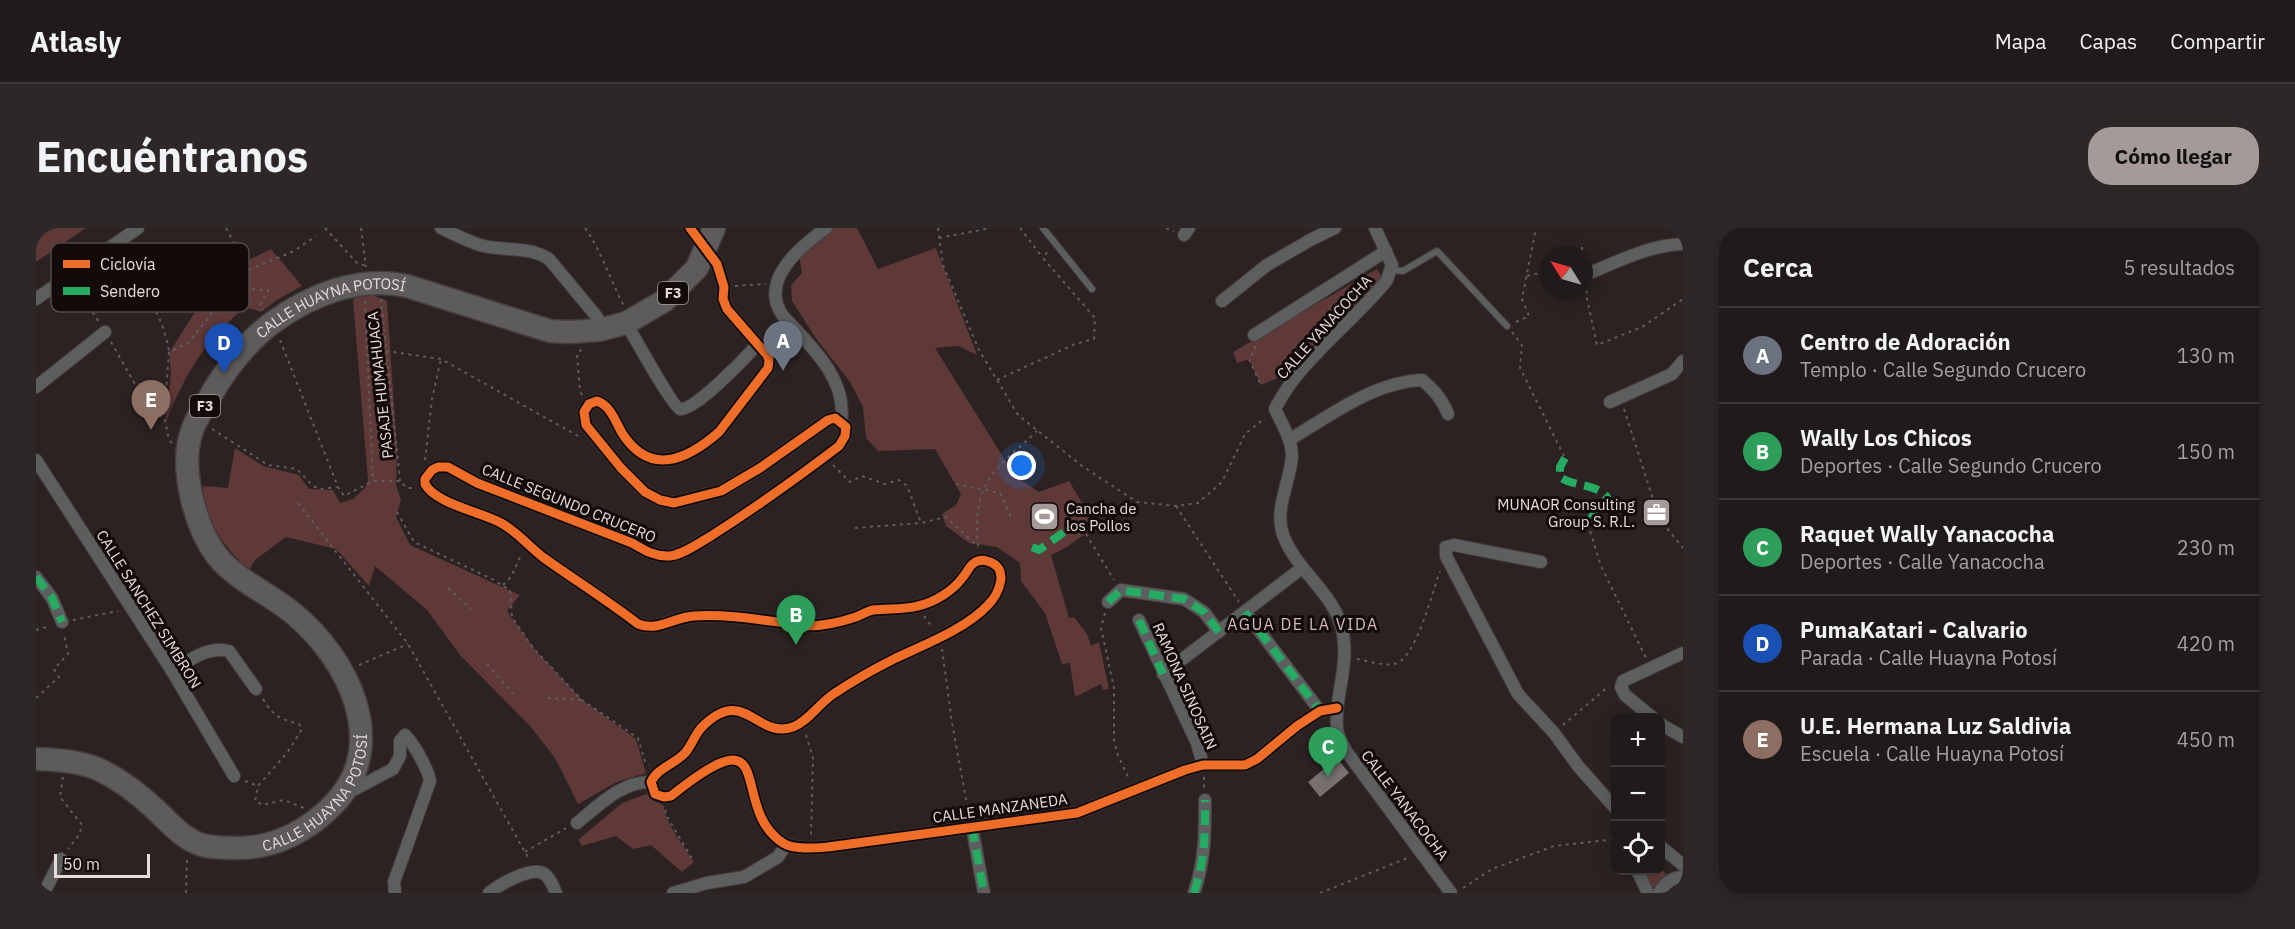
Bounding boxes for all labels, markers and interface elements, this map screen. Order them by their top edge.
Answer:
text: Atlasly [30,23,121,60]
text: Mapa [1995,27,2046,55]
text: Capas [2079,27,2137,55]
text: Compartir [2170,27,2265,55]
button: Cómo llegar [2088,127,2259,185]
text: Encuéntranos [36,129,308,184]
legend [51,243,249,312]
north arrow [1539,246,1593,300]
text: Cerca [1743,250,1813,284]
text: Ciclovía [100,254,156,274]
text: 5 resultados [2123,254,2235,281]
street label: CALLE YANACOCHA [1272,271,1376,383]
street label: CALLE HUAYNA POTOSÍ [252,273,408,342]
text: Sendero [100,281,160,301]
road number: F3 [658,282,688,304]
street label: PASAJE HUMAHUACA [363,310,397,460]
pin: A [764,322,802,371]
pin: D [204,324,243,373]
text: Centro de Adoración [1800,327,2011,356]
text: A [1756,342,1769,369]
text: 130 m [2177,342,2235,369]
text: Templo · Calle Segundo Crucero [1800,356,2086,383]
pin: E [132,380,170,430]
road number: F3 [190,395,220,417]
text: Wally Los Chicos [1800,423,1972,452]
text: B [1756,438,1769,465]
text: 150 m [2177,438,2235,465]
your location [1007,451,1036,480]
text: Deportes · Calle Segundo Crucero [1800,452,2102,479]
street label: CALLE SEGUNDO CRUCERO [479,459,659,547]
place label: MUNAOR Consulting Group S. R.L. [1497,495,1635,531]
office icon: MUNAOR Consulting Group S. R.L. [1640,497,1672,529]
place label: Cancha de los Pollos [1066,499,1136,535]
sports icon: Cancha de los Pollos [1029,501,1061,533]
text: Raquet Wally Yanacocha [1800,519,2055,548]
street label: CALLE SANCHEZ SIMBRON [92,526,206,692]
text: C [1756,534,1769,561]
text: 230 m [2177,534,2235,561]
text: Deportes · Calle Yanacocha [1800,548,2045,575]
pin: B [776,596,816,645]
district label: AGUA DE LA VIDA [1227,614,1379,634]
text: PumaKatari - Calvario [1800,615,2028,644]
street label: RAMONA SINOSAIN [1149,620,1221,752]
text: D [1756,630,1769,657]
text: 420 m [2177,630,2235,657]
text: Parada · Calle Huayna Potosí [1800,644,2057,671]
text: U.E. Hermana Luz Saldivia [1800,711,2071,740]
map controls [1611,713,1665,875]
button: + [1611,713,1665,767]
text: E [1756,726,1769,753]
text: 450 m [2177,726,2235,753]
pin: C [1308,728,1348,777]
street label: CALLE HUAYNA POTOSÍ [260,734,371,855]
text: Escuela · Calle Huayna Potosí [1800,740,2064,767]
street label: CALLE YANACOCHA [1357,746,1453,864]
button: − [1611,767,1665,821]
street label: CALLE MANZANEDA [931,789,1069,827]
button: locate [1611,821,1665,875]
scale bar [54,851,150,878]
text: 50 m [63,854,100,874]

